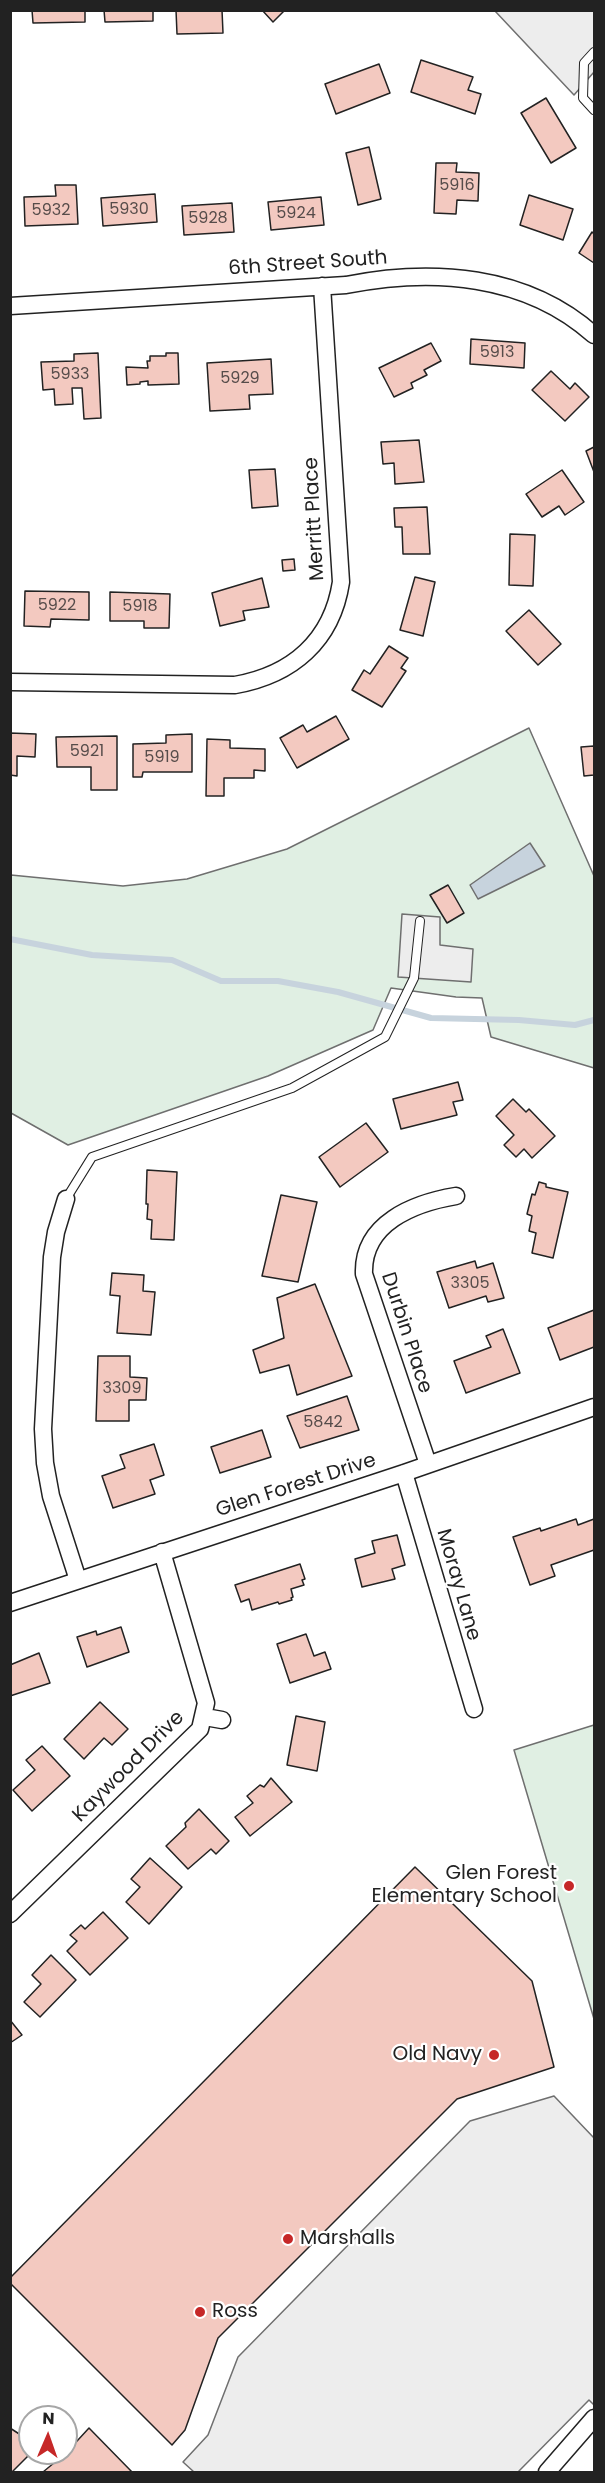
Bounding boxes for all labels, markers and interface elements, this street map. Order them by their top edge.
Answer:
house number: 5916 [439,176,475,196]
house number: 5930 [109,200,149,220]
house number: 5932 [32,201,70,221]
house number: 5924 [276,204,316,224]
house number: 5928 [188,209,228,229]
street label: 6th Street South [228,246,388,282]
house number: 5913 [480,343,514,363]
house number: 5933 [51,365,89,385]
house number: 5929 [220,369,260,389]
street label: Merritt Place [300,456,330,582]
house number: 5922 [38,596,76,616]
house number: 5918 [122,597,158,617]
house number: 5921 [70,742,104,762]
house number: 5919 [144,748,180,768]
street label: Durbin Place [375,1270,437,1396]
house number: 3305 [451,1274,489,1294]
house number: 3309 [103,1379,141,1399]
house number: 5842 [303,1413,343,1433]
street label: Glen Forest Drive [213,1449,379,1523]
street label: Moray Lane [431,1526,485,1644]
street label: Kaywood Drive [68,1706,190,1828]
place label: Glen Forest Elementary School [372,1862,557,1909]
marker: Glen Forest Elementary School [562,1879,576,1893]
place label: Old Navy [392,2043,482,2067]
marker: Old Navy [487,2048,501,2062]
place label: Marshalls [300,2227,395,2251]
marker: Marshalls [281,2232,295,2246]
place label: Ross [212,2300,258,2324]
marker: Ross [193,2305,207,2319]
north arrow [18,2405,78,2465]
text: N [42,2407,55,2430]

